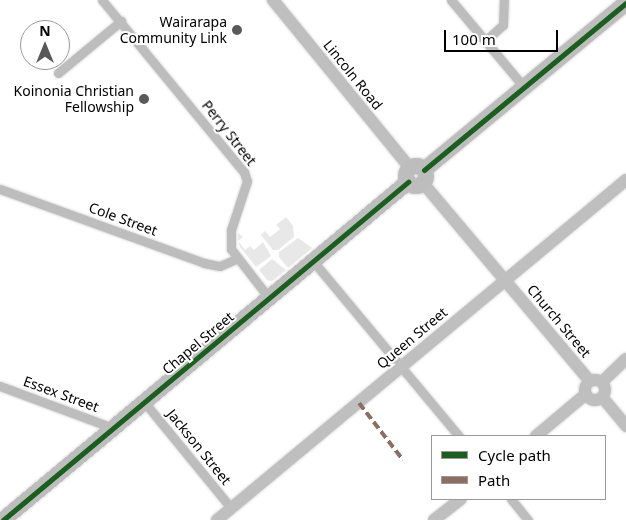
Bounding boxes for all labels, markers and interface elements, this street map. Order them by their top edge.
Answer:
place label: Wairarapa Community Link [120,14,227,46]
north arrow [20,20,70,70]
scale bar [446,20,560,52]
text: N [39,21,51,40]
marker: Wairarapa Community Link [231,24,243,36]
text: 100 m [452,29,496,49]
street label: Lincoln Road [320,37,386,113]
place label: Koinonia Christian Fellowship [14,83,134,115]
marker: Koinonia Christian Fellowship [138,93,150,105]
street label: Perry Street [198,97,260,169]
street label: Cole Street [87,199,159,239]
street label: Church Street [524,281,594,361]
street label: Queen Street [373,304,451,372]
street label: Chapel Street [159,308,237,378]
street label: Essex Street [21,373,101,415]
street label: Jackson Street [163,406,235,488]
legend [431,435,606,500]
text: Cycle path [478,445,551,465]
text: Path [478,470,510,490]

